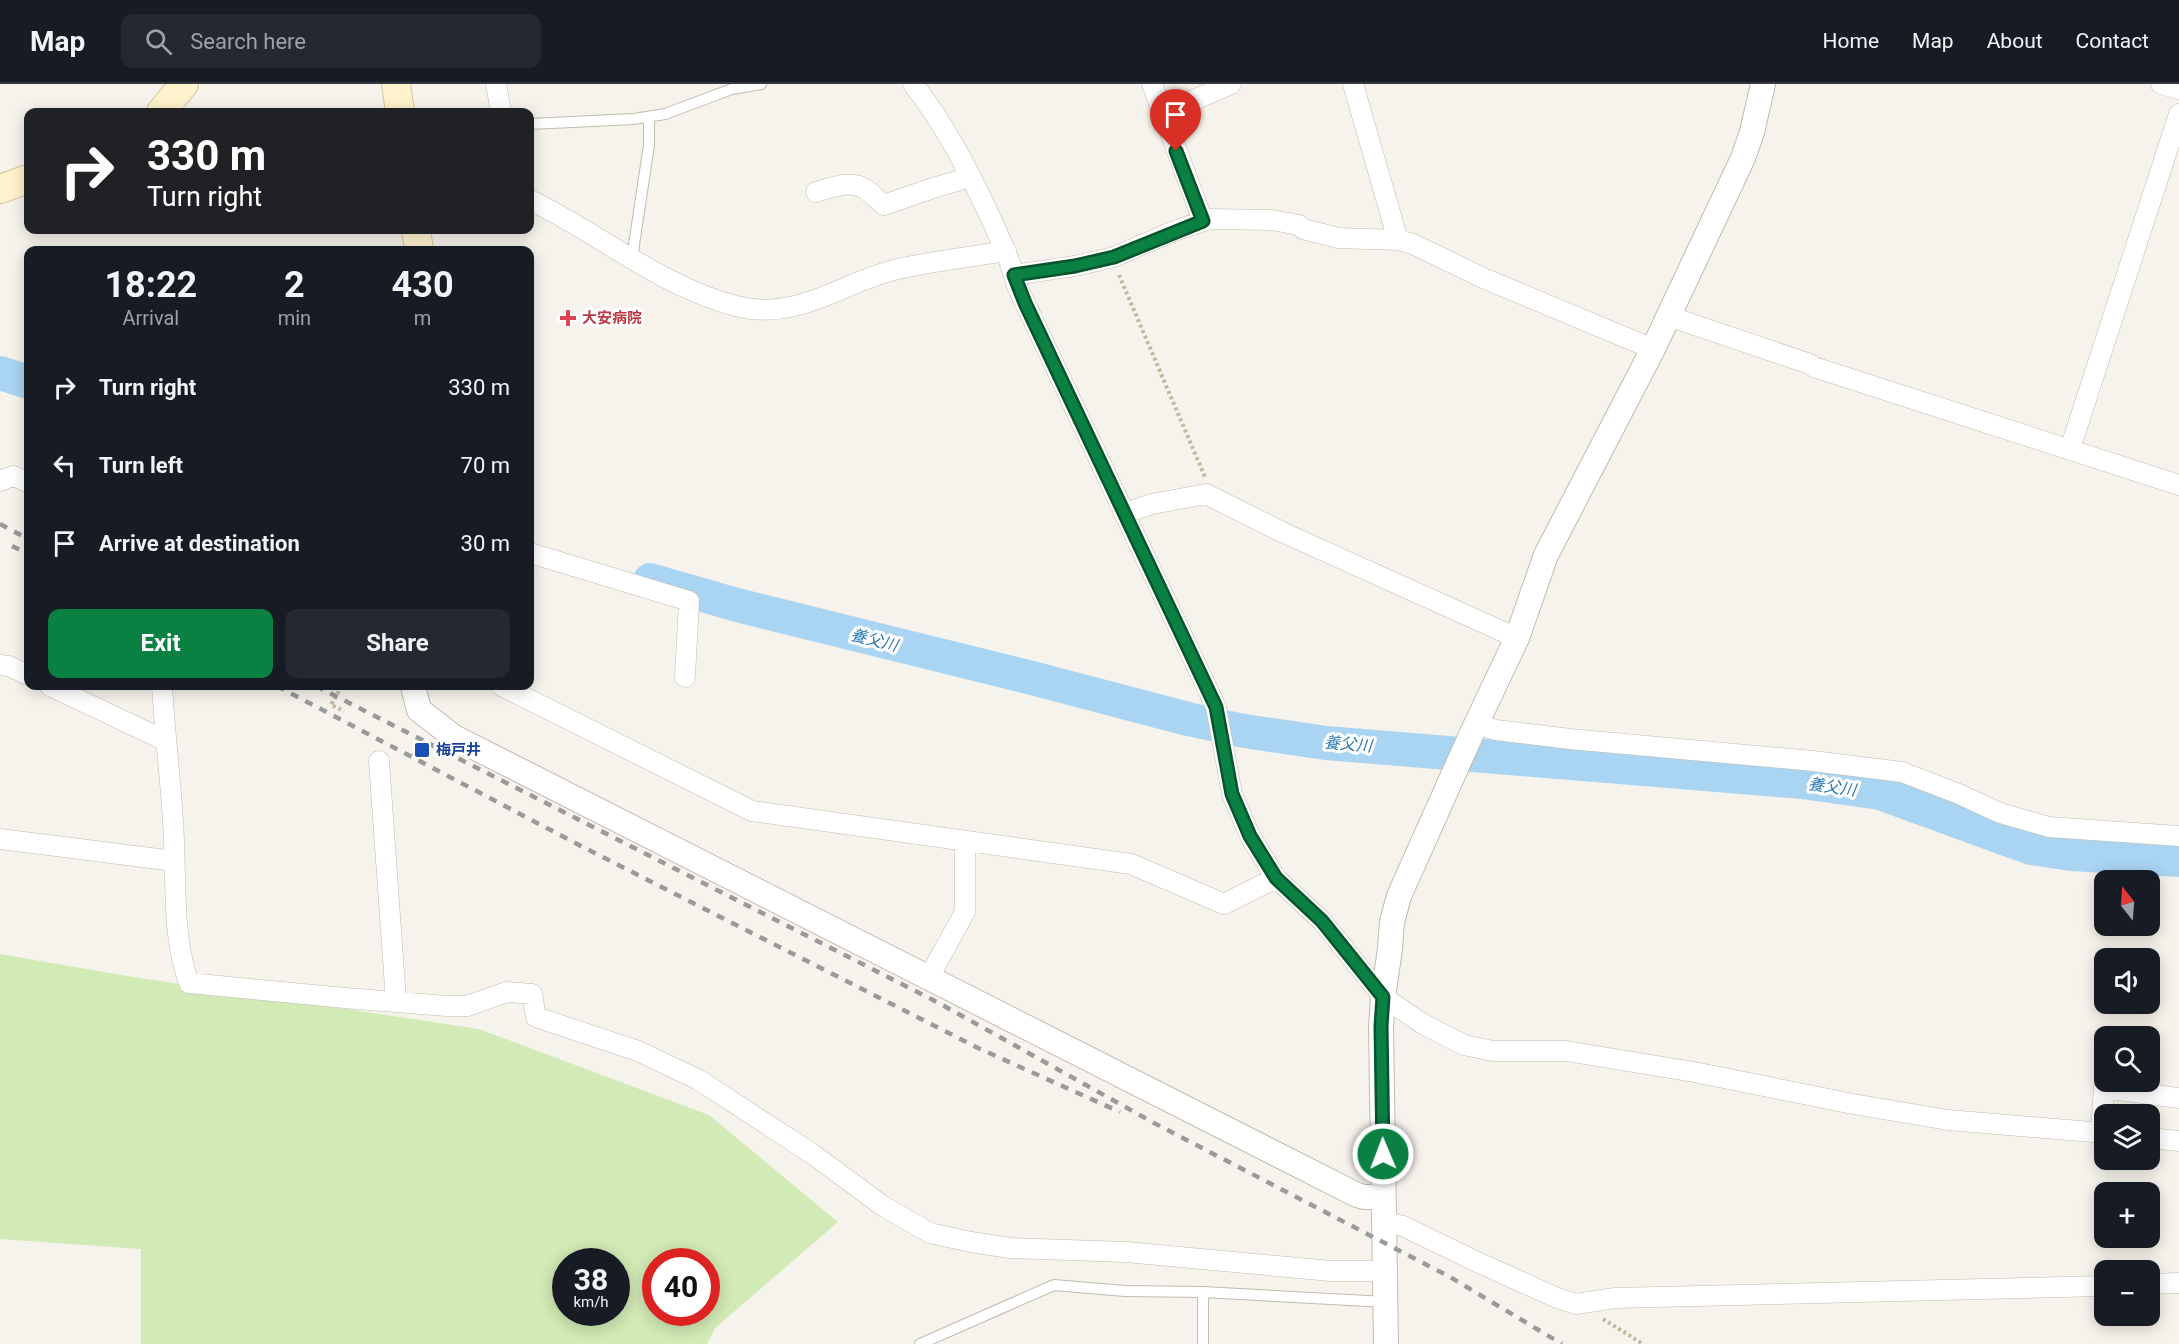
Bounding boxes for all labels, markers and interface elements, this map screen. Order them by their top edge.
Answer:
search box [121,14,541,68]
text: Map [30,25,85,58]
icon: search [142,25,175,58]
text: Search here [190,29,306,54]
text: Home [1823,29,1879,53]
text: Map [1912,29,1954,53]
text: About [1987,29,2043,53]
text: Contact [2076,29,2149,53]
pin [1150,89,1201,151]
icon: arrive [1159,98,1192,131]
text: 330 m [147,131,266,180]
icon: right [48,132,126,210]
text: Turn right [147,181,262,213]
text: 18:22 [104,264,197,306]
text: 2 [284,264,305,306]
text: 430 [392,264,454,306]
text: Arrival [122,306,179,330]
text: min [278,306,311,330]
text: m [414,306,431,330]
marker: 大安病院 [559,309,577,327]
place label: 大安病院 [582,309,642,327]
icon: right [48,371,81,404]
text: Turn right [99,375,196,400]
text: 330 m [448,375,510,400]
icon: left [48,449,81,482]
text: Turn left [99,453,183,478]
text: 70 m [461,453,510,478]
icon: arrive [48,527,81,560]
text: Arrive at destination [99,531,300,556]
text: 30 m [461,531,510,556]
button: Exit [48,609,273,678]
button: Share [285,609,510,678]
water label: 養父川 [848,625,902,656]
water label: 養父川 [1323,732,1375,756]
marker: 梅戸井 [413,741,431,759]
place label: 梅戸井 [436,741,481,759]
water label: 養父川 [1807,774,1859,800]
north arrow [2094,870,2160,936]
map controls [2094,870,2160,1326]
button: sound [2094,948,2160,1014]
button: search [2094,1026,2160,1092]
button: layers [2094,1104,2160,1170]
position arrow [1351,1122,1415,1186]
button: + [2094,1182,2160,1248]
speed limit sign: 40 [642,1248,720,1326]
button: − [2094,1260,2160,1326]
text: 38 [574,1262,608,1297]
text: km/h [573,1293,609,1311]

